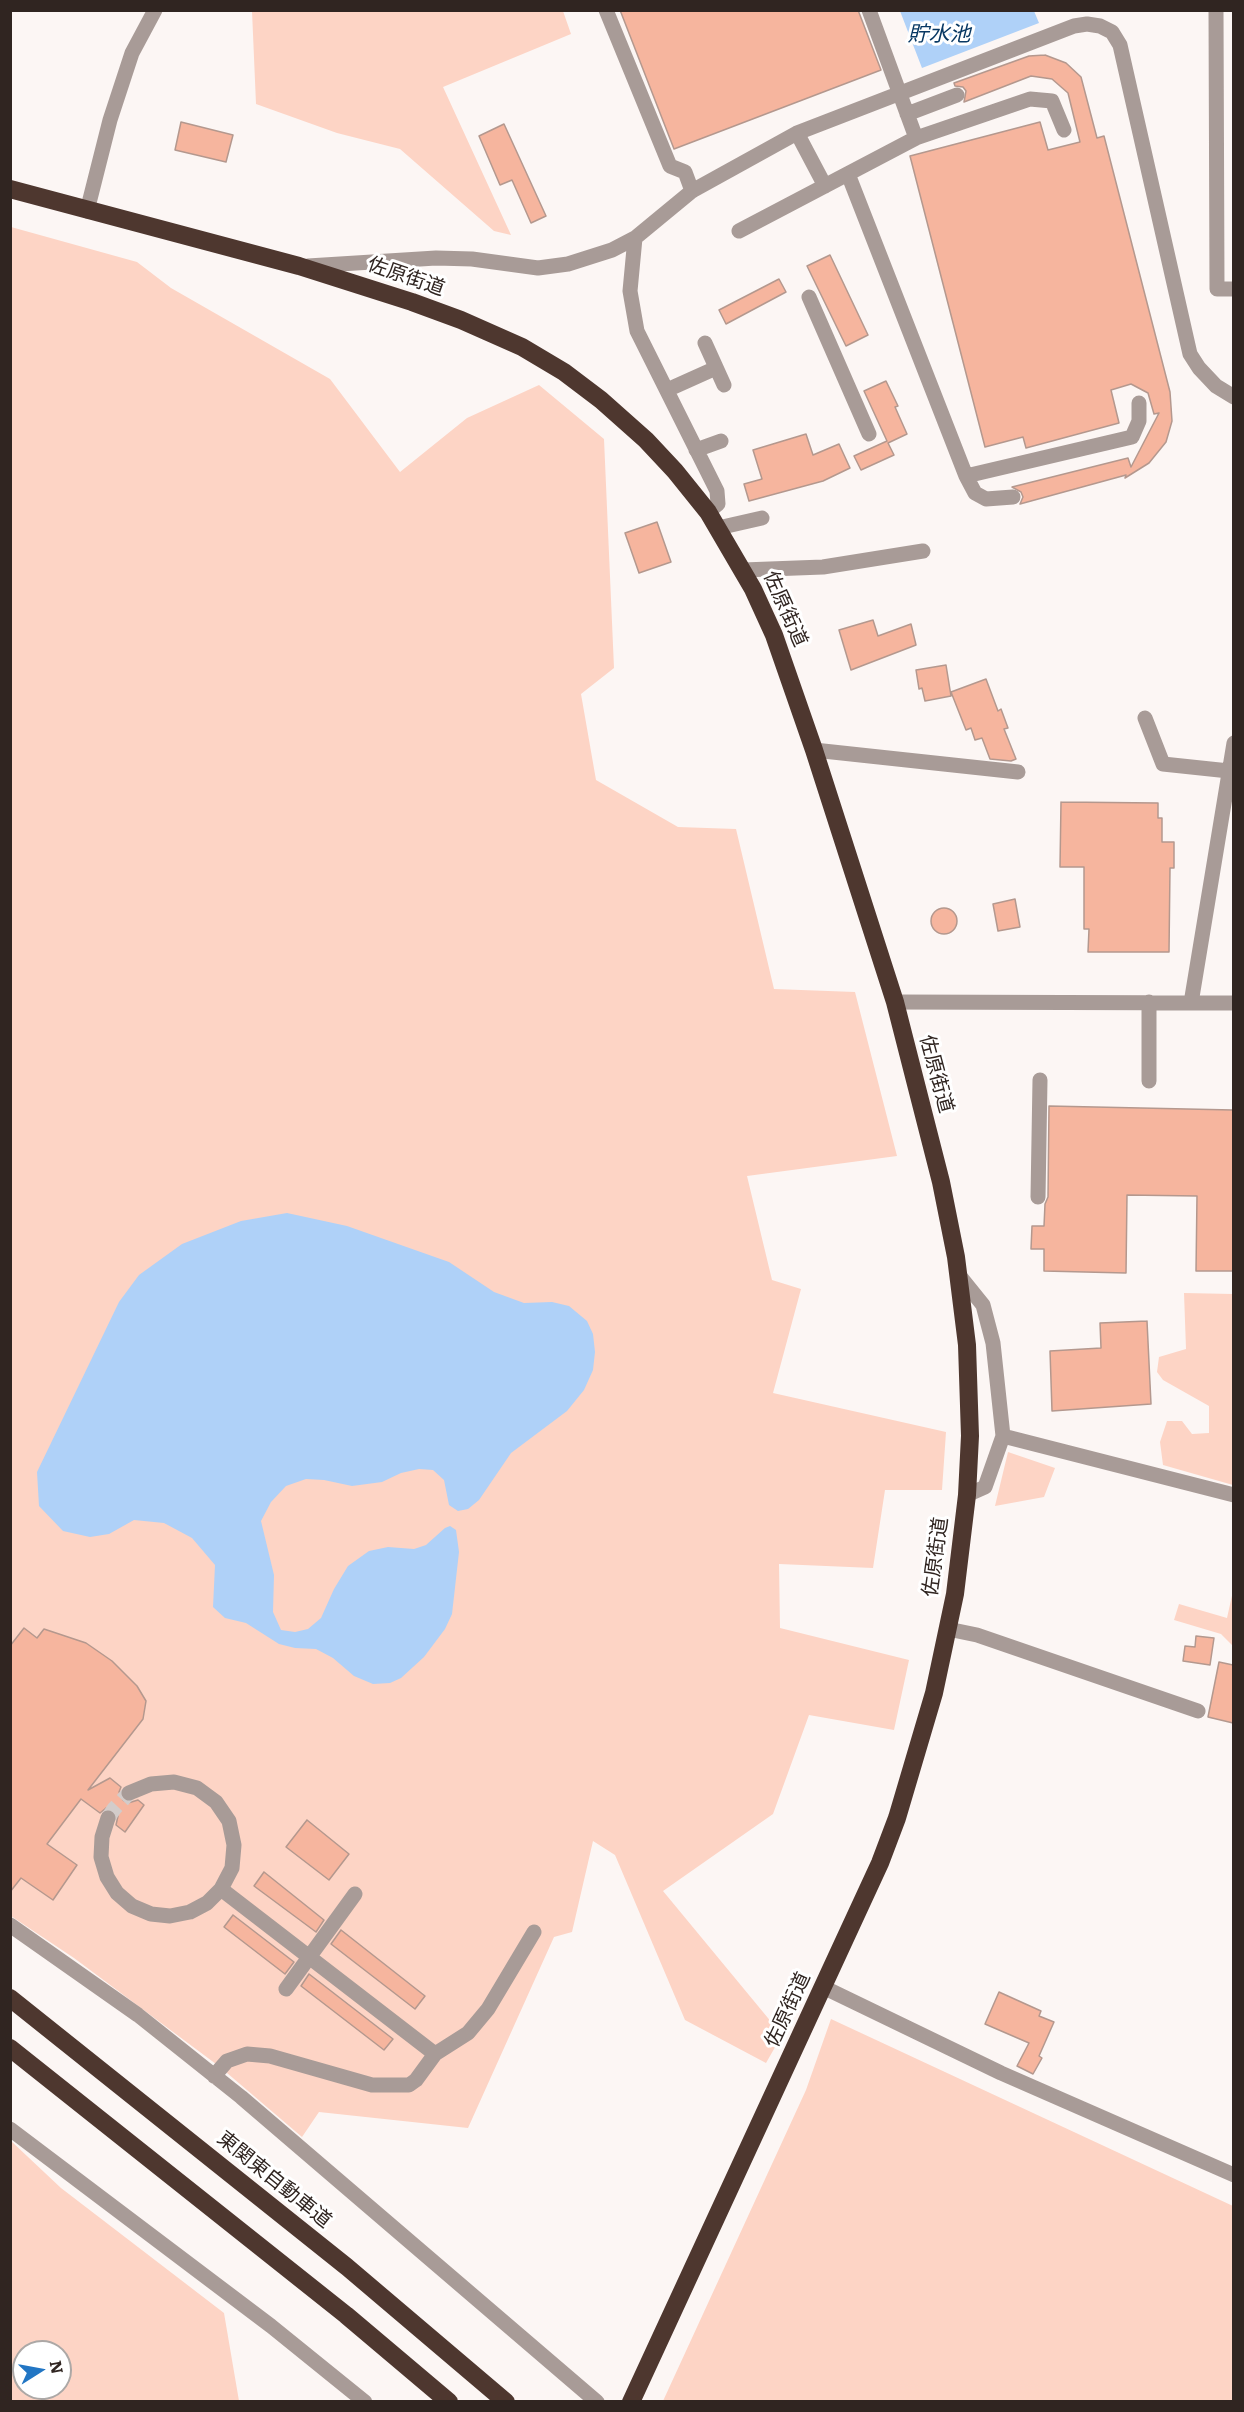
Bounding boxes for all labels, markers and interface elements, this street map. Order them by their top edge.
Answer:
water label: 貯水池 [908,22,970,48]
street label: 佐原街道 [364,253,448,301]
street label: 佐原街道 [758,568,812,650]
street label: 佐原街道 [914,1032,958,1116]
street label: 佐原街道 [919,1516,953,1598]
street label: 佐原街道 [760,1969,816,2051]
street label: 東関東自動車道 [212,2127,336,2233]
north arrow [12,2340,72,2400]
text: N [45,2358,71,2376]

